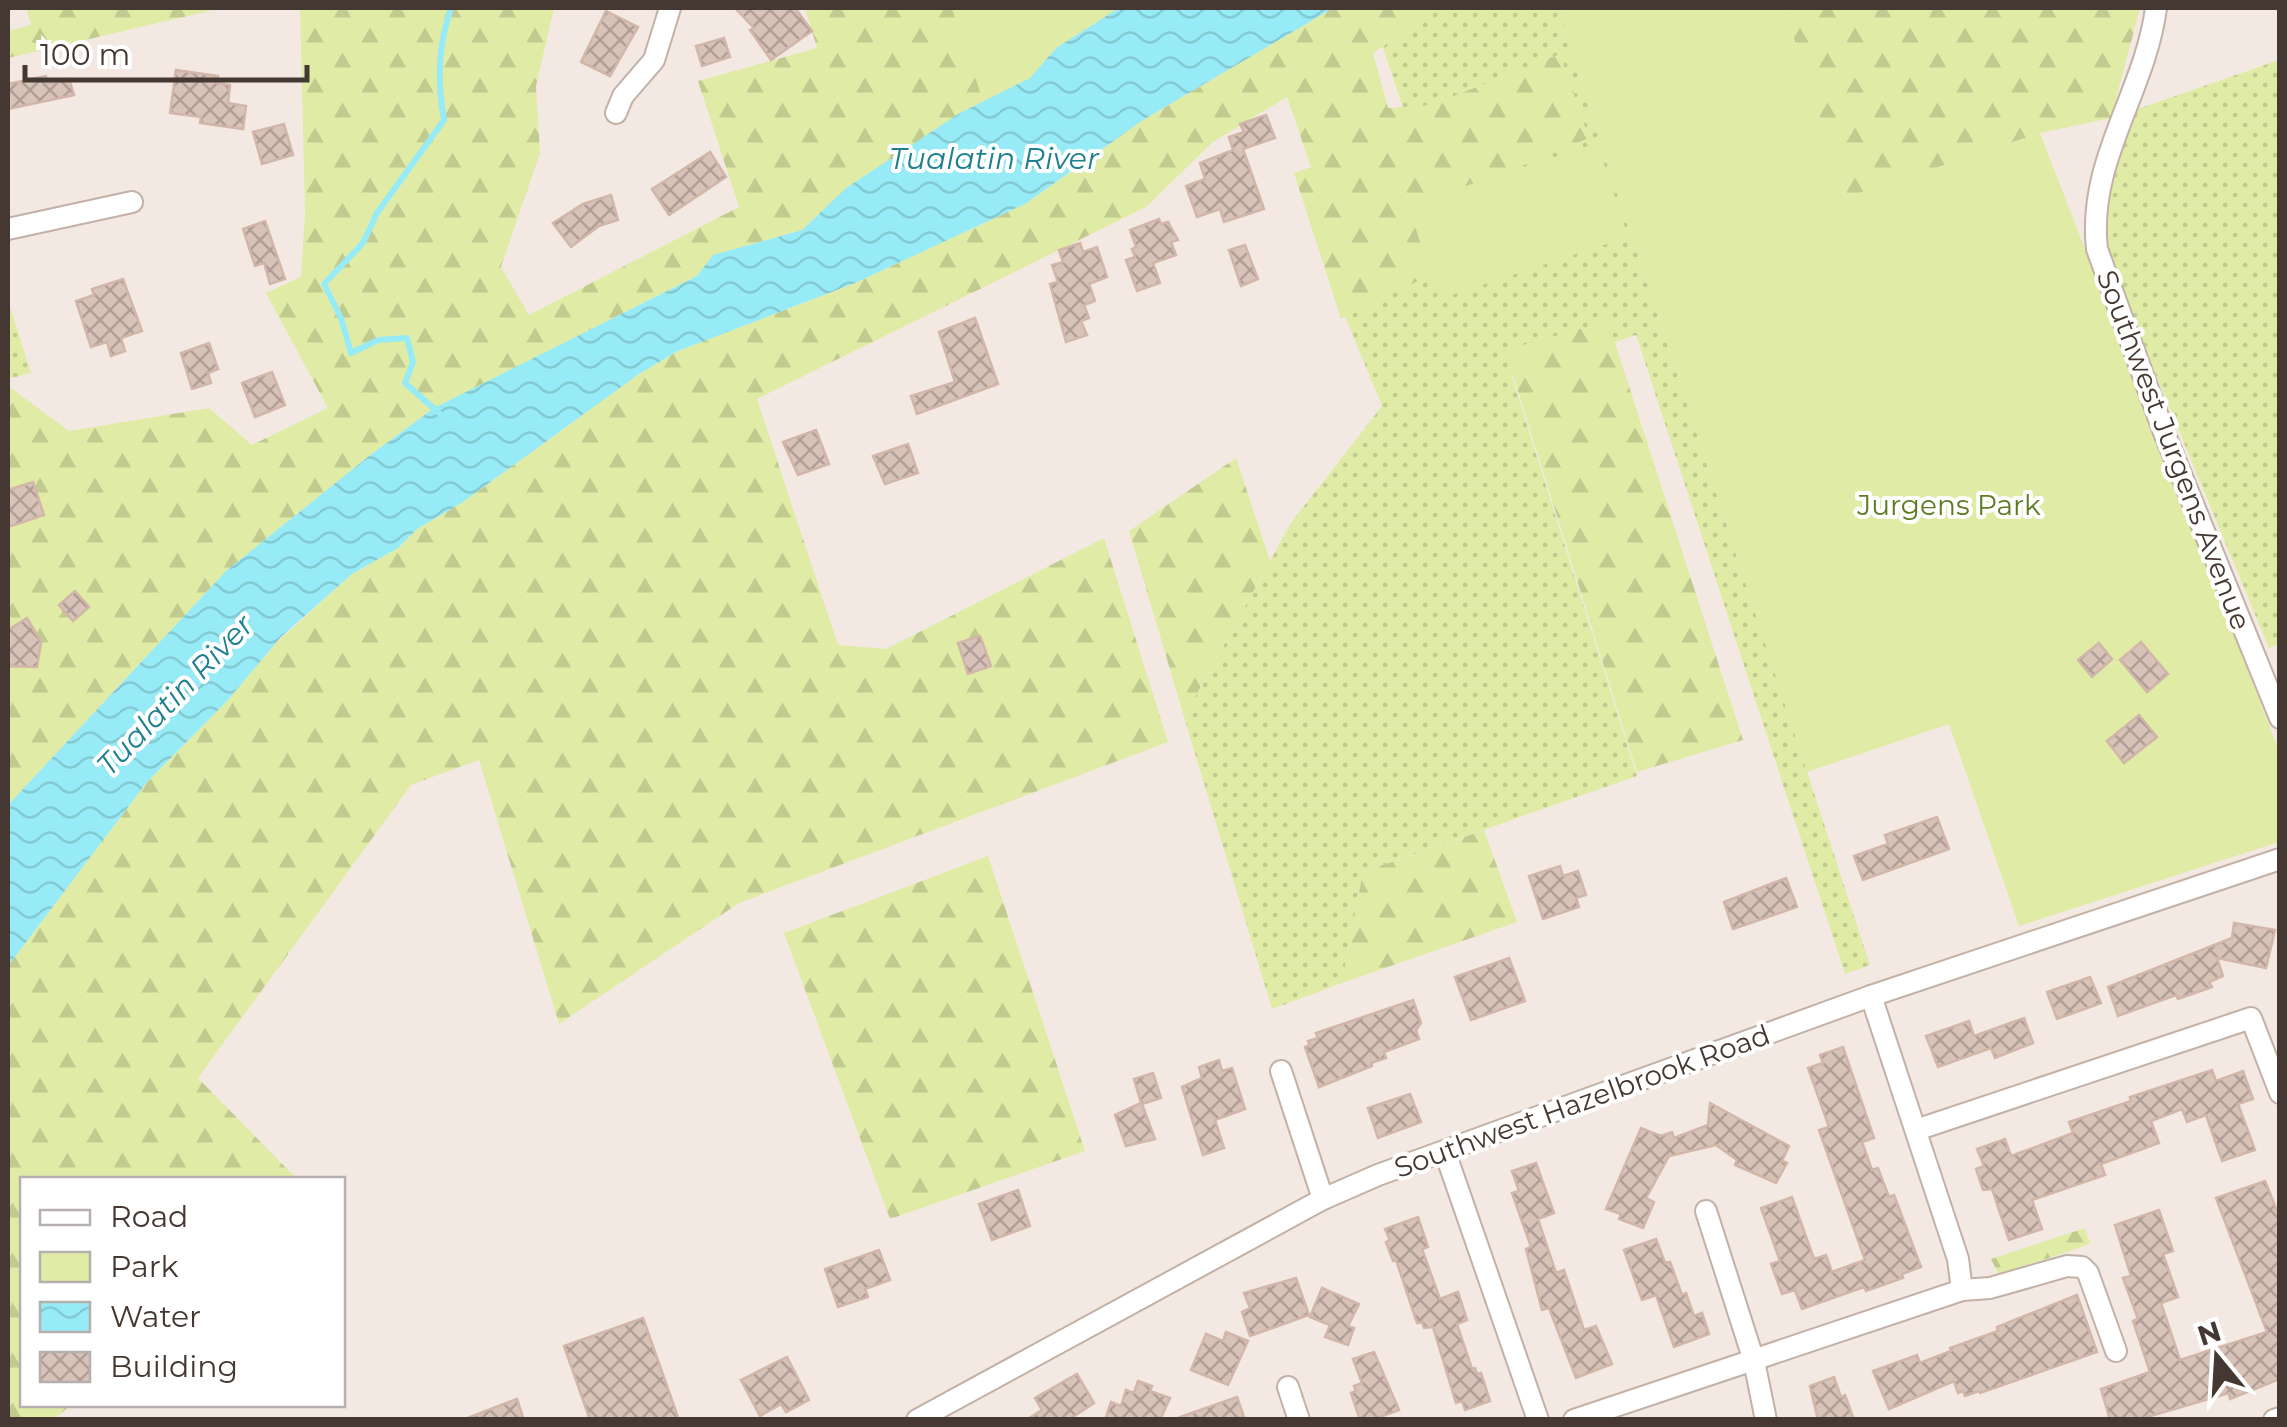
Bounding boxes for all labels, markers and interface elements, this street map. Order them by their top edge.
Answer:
scale bar [25,20,308,82]
text: 100 m [40,36,130,73]
water label: Tualatin River [889,140,1100,177]
street label: Southwest Jurgens Avenue [2090,265,2258,635]
park label: Jurgens Park [1856,488,2041,522]
water label: Tualatin River [89,606,262,783]
street label: Southwest Hazelbrook Road [1390,1017,1774,1185]
legend [20,1177,345,1407]
text: Road [110,1198,188,1235]
text: Park [110,1248,179,1285]
text: Water [110,1298,201,1335]
north arrow [2167,1307,2267,1407]
text: N [2193,1314,2225,1353]
text: Building [110,1348,238,1385]

